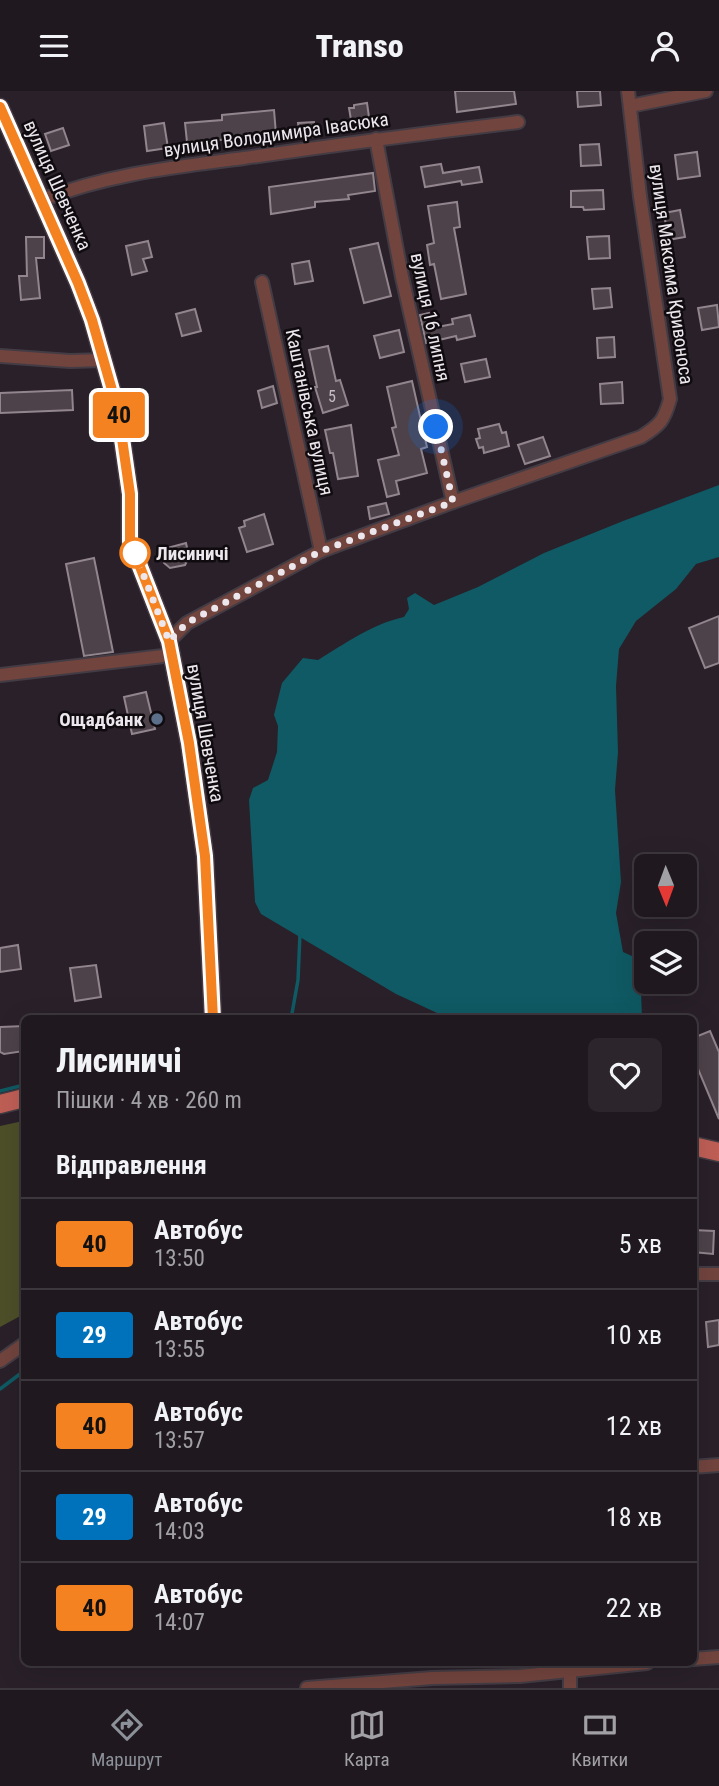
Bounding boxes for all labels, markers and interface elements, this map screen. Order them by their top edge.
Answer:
icon: menu [35,27,73,65]
text: Transo [315,27,404,65]
icon: person [646,27,684,65]
street label: вулиця Володимира Івасюка [162,107,390,162]
street label: вулиця Шевченка [19,117,96,254]
street label: вулиця Максима Кривоноса [645,162,698,386]
street label: вулиця 16 липня [406,251,455,384]
street label: Каштанівська вулиця [281,327,338,498]
house number: 5 [328,387,336,406]
line badge: 40 [88,392,150,438]
text: 40 [107,401,131,429]
your location [418,409,453,444]
marker: Лисиничі [120,538,150,568]
place label: Лисиничі [156,542,229,565]
street label: вулиця Шевченка [182,662,229,804]
place label: Ощадбанк [59,708,143,731]
marker: Ощадбанк [149,711,165,727]
north arrow [634,854,696,917]
map controls [634,854,697,994]
button: layers [634,931,697,994]
button: heart [588,1038,662,1112]
text: Лисиничі [56,1041,182,1080]
text: Пішки · 4 хв · 260 m [56,1087,242,1114]
text: Відправлення [56,1150,207,1180]
text: Автобус [154,1215,243,1245]
text: 5 хв [619,1229,662,1259]
text: 40 [82,1230,107,1258]
text: 13:50 [154,1245,205,1272]
text: Автобус [154,1306,243,1336]
text: 10 хв [606,1320,662,1350]
text: 29 [82,1321,107,1349]
text: 13:55 [154,1336,205,1363]
text: Автобус [154,1397,243,1427]
text: 12 хв [606,1411,662,1441]
text: 40 [82,1412,107,1440]
text: 13:57 [154,1427,205,1454]
text: Автобус [154,1488,243,1518]
text: 18 хв [606,1502,662,1532]
text: 29 [82,1503,107,1531]
text: 14:03 [154,1518,205,1545]
text: Автобус [154,1579,243,1609]
text: 22 хв [606,1593,662,1623]
text: 40 [82,1594,107,1622]
text: 14:07 [154,1609,205,1636]
tab: Маршрут [91,1706,162,1771]
tab: Карта [344,1706,390,1771]
tab: Квитки [571,1706,628,1771]

